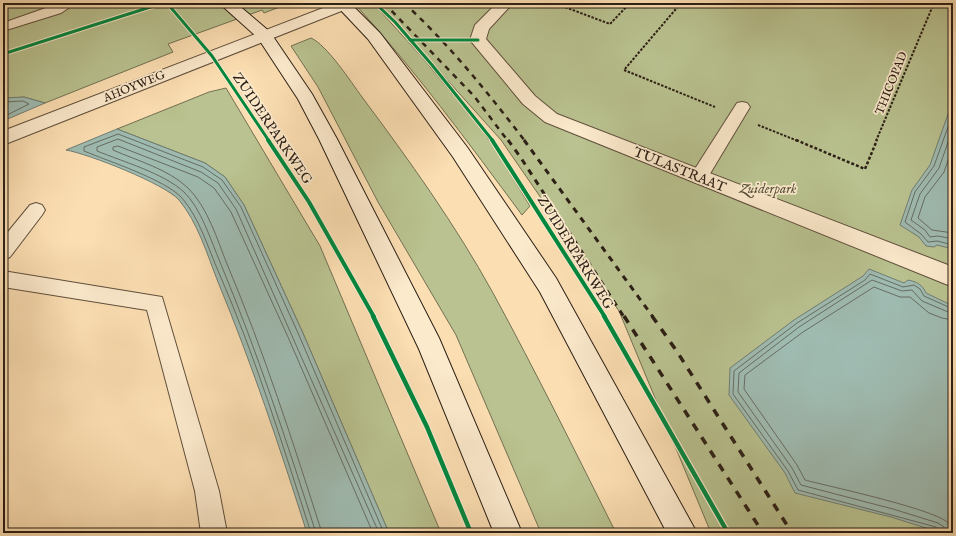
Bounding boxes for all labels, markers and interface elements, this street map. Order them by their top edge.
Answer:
street label: THICOPAD [872,49,911,117]
street label: AHOYWEG [100,67,168,106]
street label: ZUIDERPARKWEG [228,69,317,189]
street label: TULASTRAAT [631,143,729,197]
park label: Zuiderpark [739,180,797,199]
street label: ZUIDERPARKWEG [533,192,618,314]

